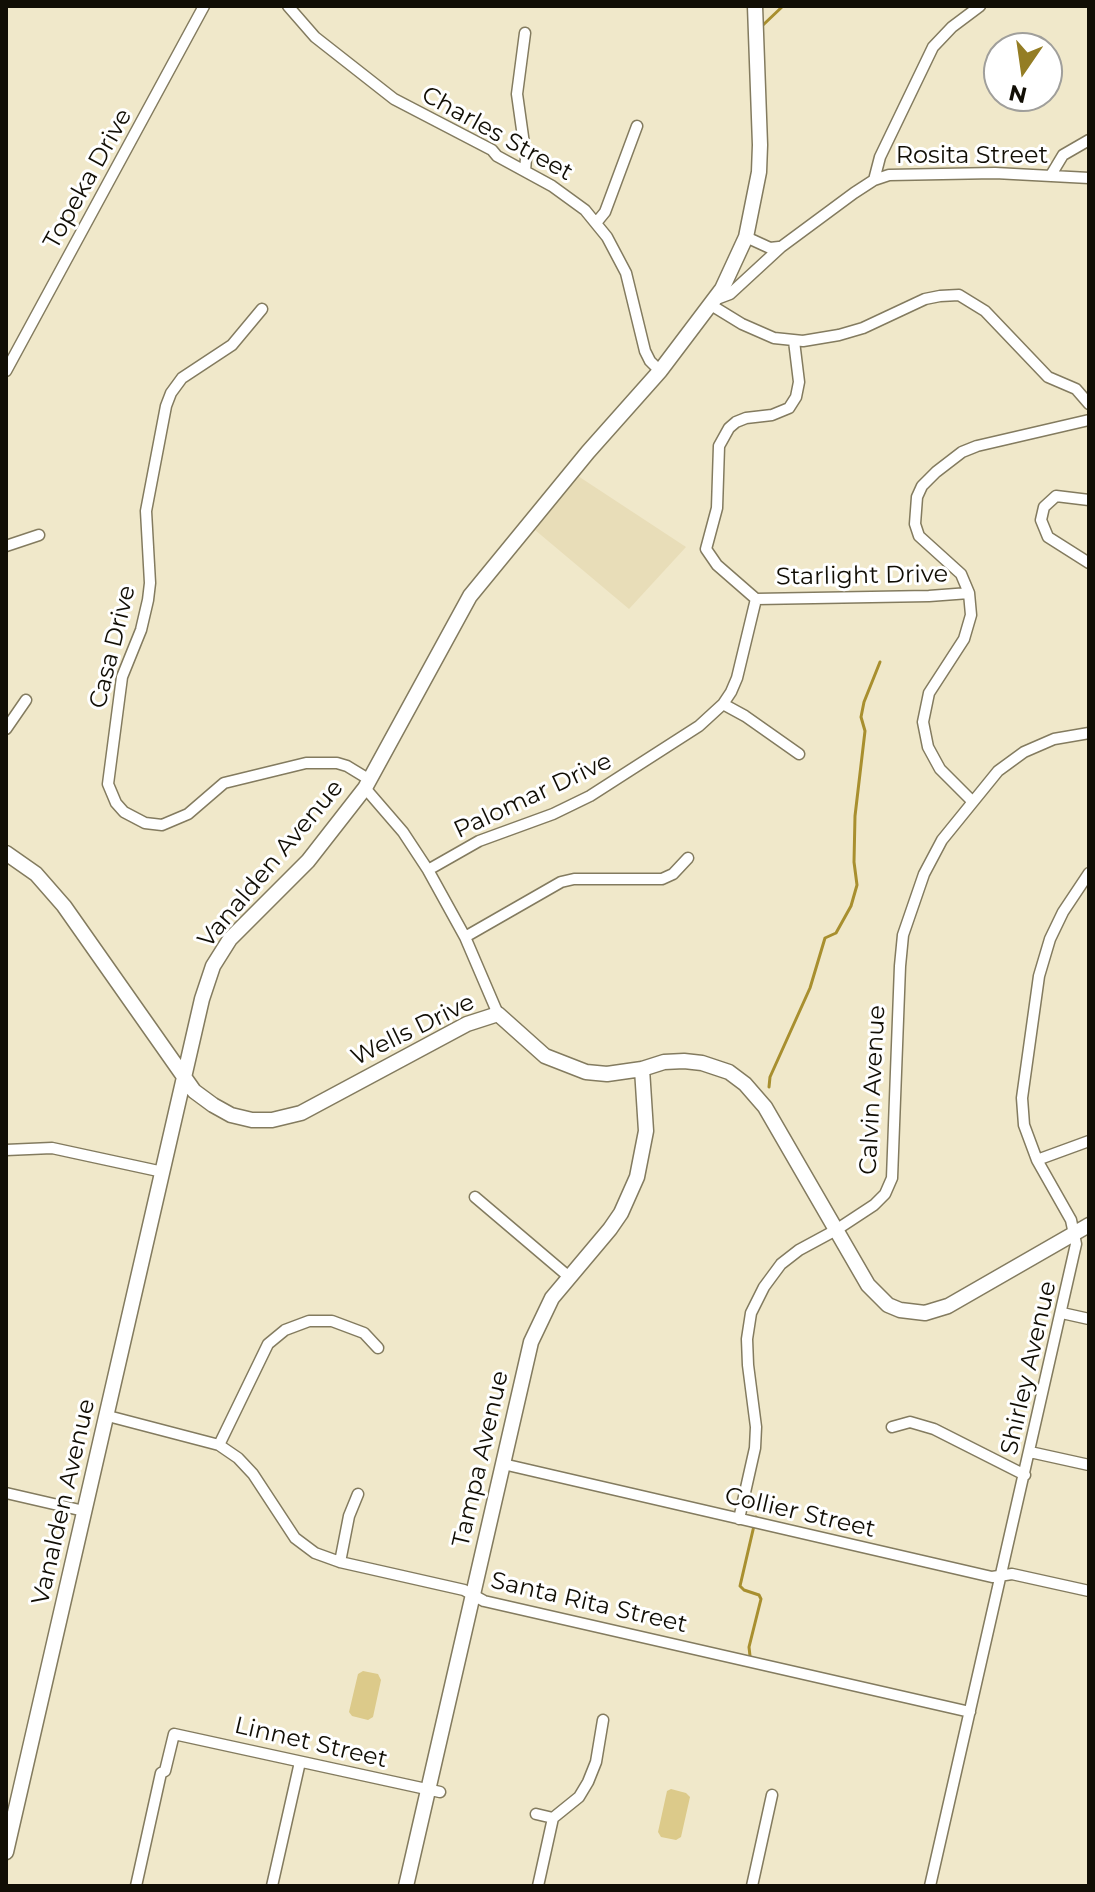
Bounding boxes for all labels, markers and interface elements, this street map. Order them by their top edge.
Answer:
north arrow [983,32,1063,112]
text: N [1006,79,1030,109]
street label: Charles Street [416,81,578,187]
street label: Topeka Drive [38,104,138,254]
street label: Rosita Street [896,142,1048,170]
street label: Starlight Drive [776,560,948,592]
street label: Casa Drive [84,582,142,712]
street label: Palomar Drive [449,747,617,845]
street label: Vanalden Avenue [192,774,350,954]
street label: Wells Drive [347,988,479,1072]
street label: Calvin Avenue [854,1004,892,1176]
street label: Shirley Avenue [995,1278,1063,1458]
street label: Tampa Avenue [447,1368,515,1550]
street label: Vanalden Avenue [26,1396,102,1608]
street label: Collier Street [722,1482,878,1544]
street label: Santa Rita Street [488,1566,690,1640]
street label: Linnet Street [232,1711,390,1775]

